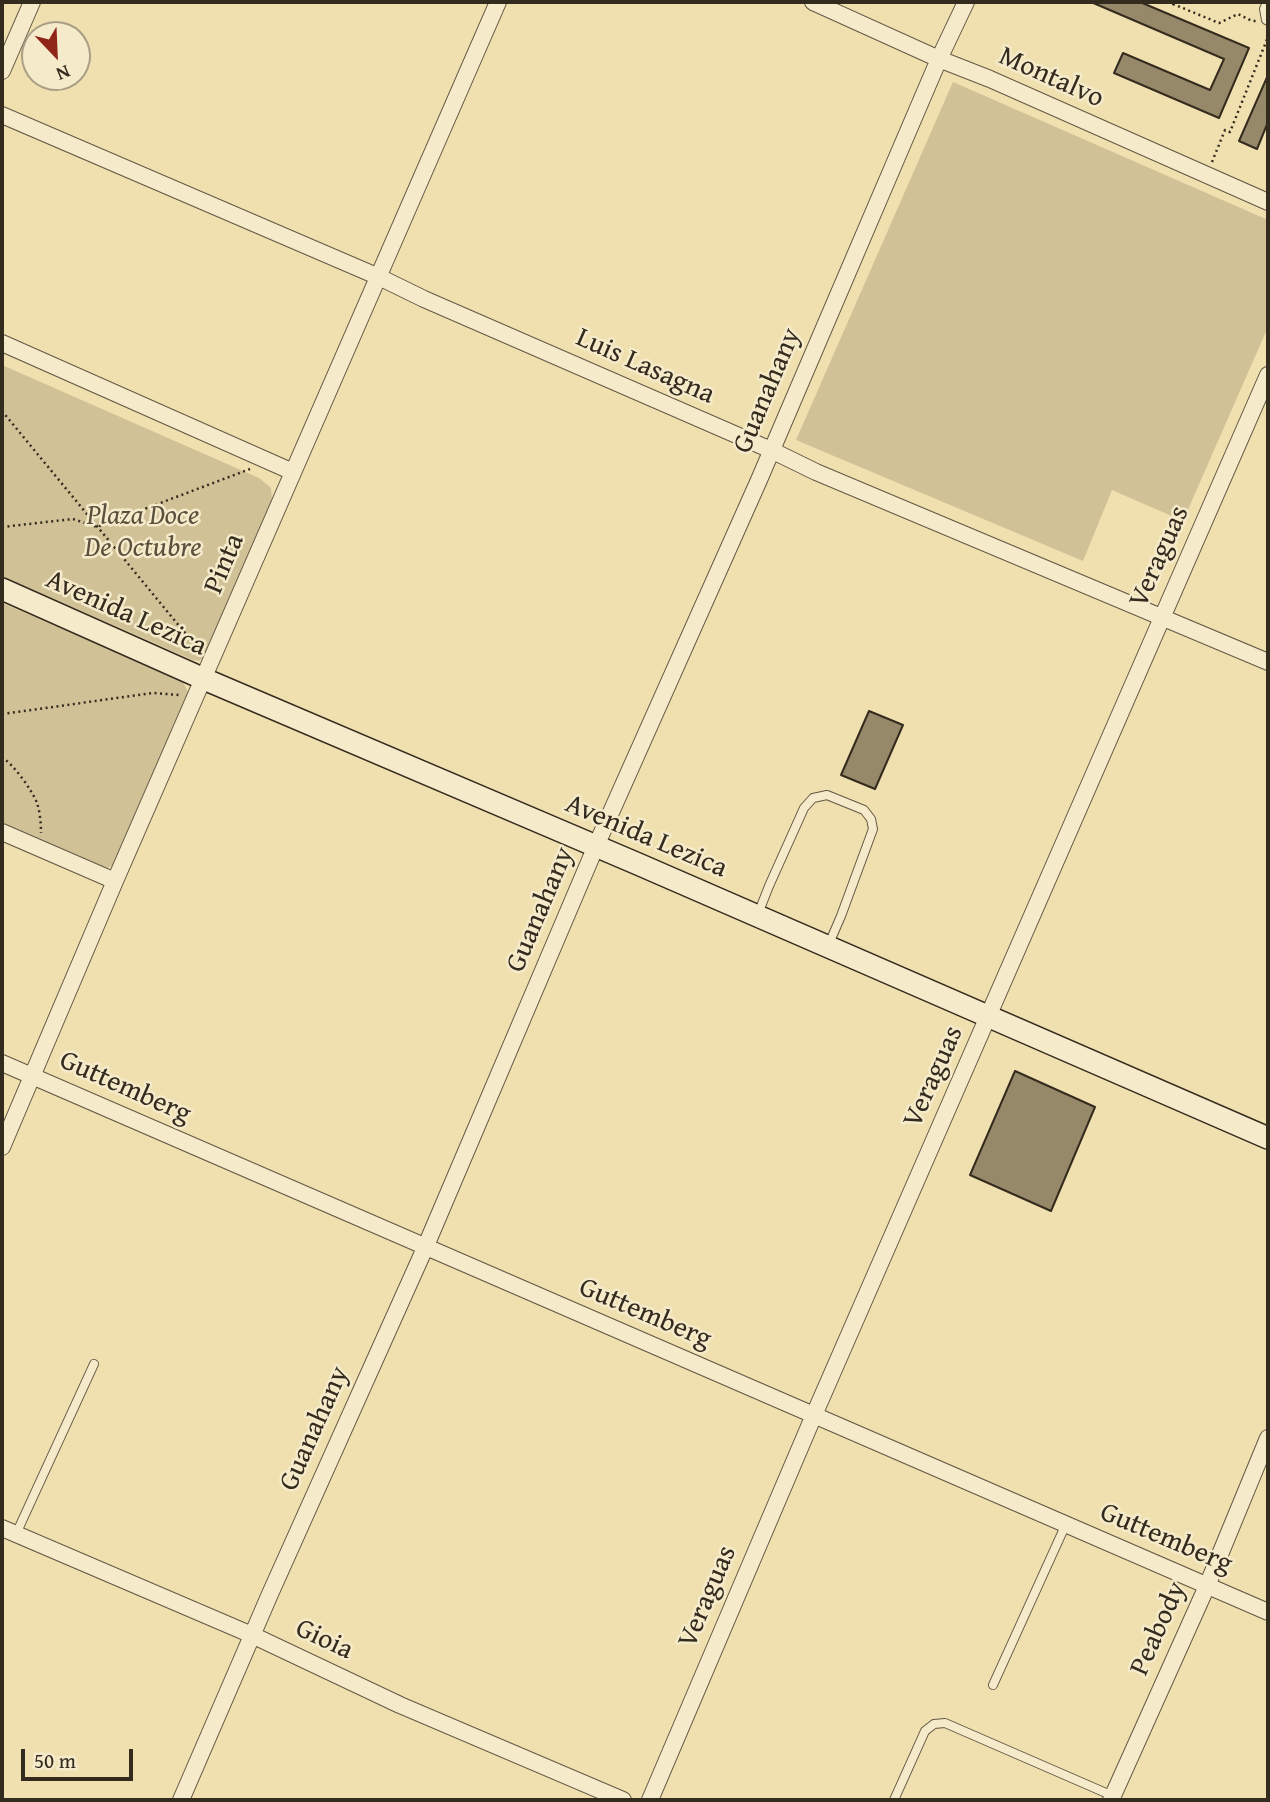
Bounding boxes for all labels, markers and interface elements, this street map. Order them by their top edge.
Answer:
north arrow [21,21,91,91]
street label: Montalvo [993,40,1109,116]
text: N [52,58,75,89]
street label: Luis Lasagna [571,322,719,412]
street label: Guanahany [727,323,809,459]
park label: Plaza Doce De Octubre [85,500,201,566]
street label: Veraguas [1123,501,1197,613]
street label: Pinta [197,529,253,599]
street label: Avenida Lezica [40,564,212,664]
street label: Avenida Lezica [560,788,732,886]
street label: Guanahany [500,842,582,978]
street label: Veraguas [897,1021,971,1133]
street label: Guttemberg [54,1044,196,1132]
street label: Guttemberg [574,1271,716,1357]
street label: Guanahany [273,1362,357,1496]
street label: Guttemberg [1095,1496,1237,1582]
street label: Veraguas [671,1541,745,1653]
street label: Peabody [1123,1577,1195,1681]
street label: Gioia [290,1612,358,1668]
scale bar [24,1736,136,1780]
text: 50 m [34,1745,76,1776]

